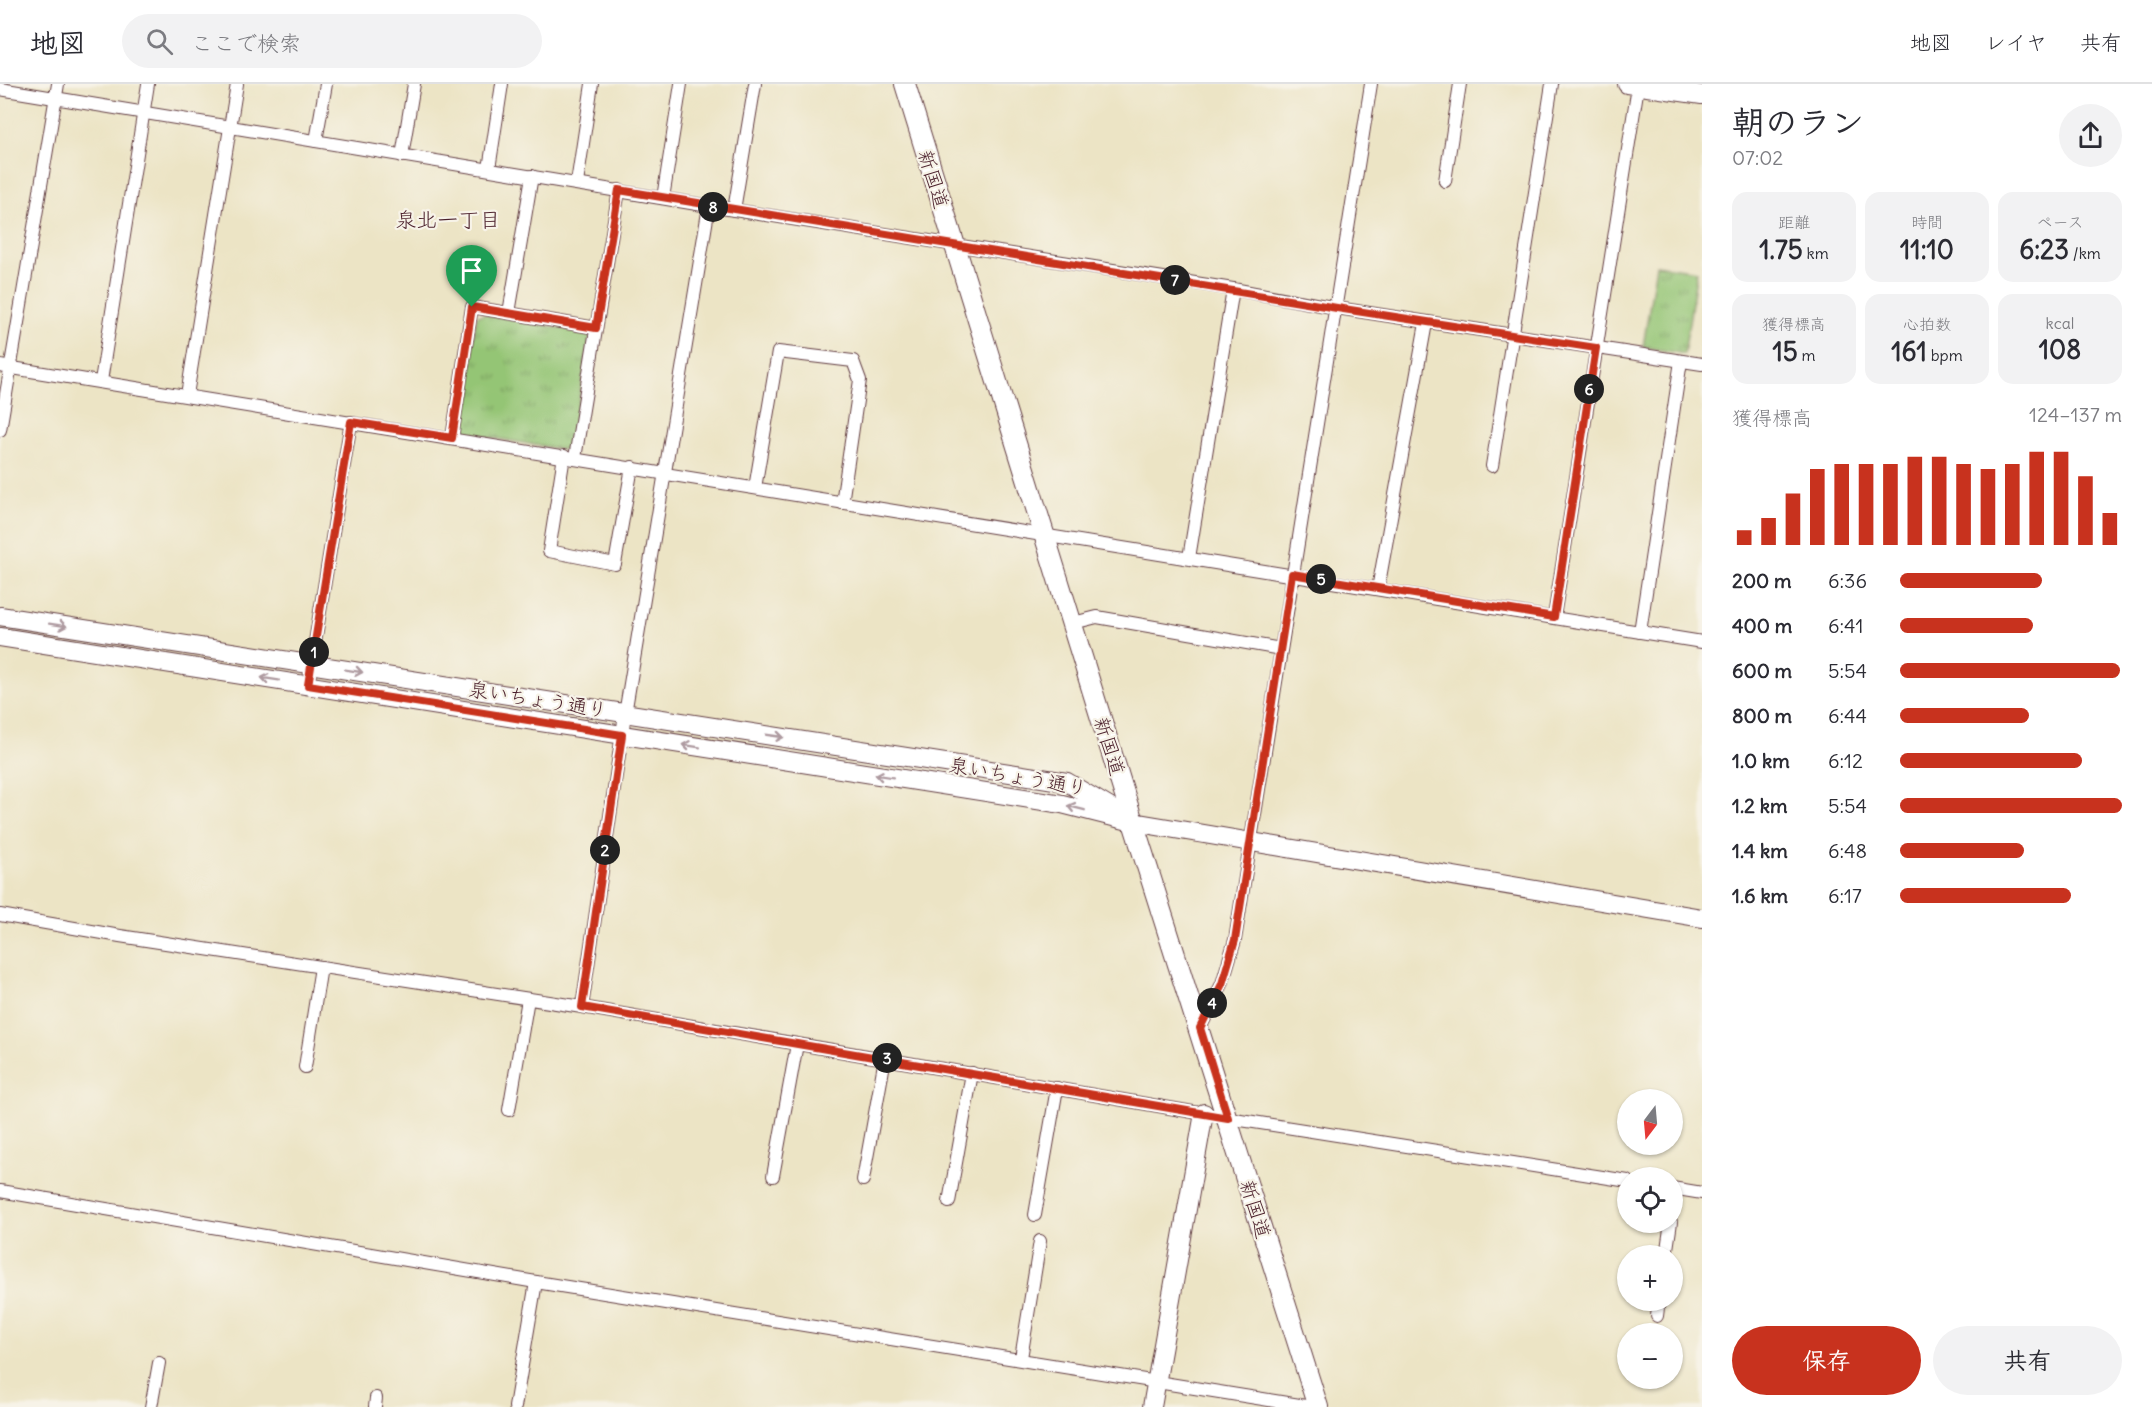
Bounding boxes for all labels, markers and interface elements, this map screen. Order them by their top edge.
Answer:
search box [122,14,542,68]
text: 地図 [30,25,86,61]
icon: search [143,25,176,58]
text: ここで検索 [191,29,301,57]
text: 地図 [1910,29,1952,56]
text: レイヤ [1985,29,2047,56]
text: 共有 [2080,29,2122,56]
text: 朝のラン [1732,101,1864,143]
button: share [2059,104,2122,167]
text: 07:02 [1732,145,1783,170]
street label: 新国道 [913,147,955,211]
pin: 8 [698,192,728,222]
text: 8 [708,197,718,217]
district label: 泉北一丁目 [396,206,501,233]
text: 距離 [1778,212,1810,232]
text: 時間 [1911,212,1943,232]
text: ペース [2036,212,2084,232]
text: 1.75 [1759,233,1803,266]
text: 11:10 [1900,233,1954,266]
text: 6:23 [2019,233,2069,266]
text: km [1803,243,1829,263]
text: /km [2069,243,2101,263]
pin [446,245,497,307]
icon: arrive [455,254,488,287]
pin: 7 [1160,265,1190,295]
text: 7 [1171,270,1179,290]
text: kcal [2046,313,2074,333]
text: 獲得標高 [1762,314,1826,334]
text: 心拍数 [1903,314,1951,334]
text: 108 [2039,333,2081,366]
text: 15 [1772,335,1798,368]
text: 161 [1891,335,1927,368]
text: m [1798,345,1816,365]
text: bpm [1927,345,1963,365]
pin: 6 [1574,374,1604,404]
text: 6 [1584,379,1594,399]
text: 124–137 m [2029,402,2122,427]
text: 獲得標高 [1732,405,1812,430]
pin: 5 [1306,564,1336,594]
text: 200 m [1732,568,1792,593]
text: 6:36 [1828,568,1867,593]
text: 5 [1316,569,1326,589]
text: 400 m [1732,613,1792,638]
text: 6:41 [1828,613,1863,638]
one-way arrow [47,619,67,630]
pin: 1 [299,637,329,667]
text: 1 [311,642,317,662]
text: 600 m [1732,658,1792,683]
text: 5:54 [1828,658,1867,683]
one-way arrow [344,666,364,677]
one-way arrow [261,674,281,685]
street label: 泉いちょう通り [467,676,609,722]
text: 800 m [1732,703,1792,728]
text: 6:44 [1828,703,1867,728]
street label: 新国道 [1089,714,1131,778]
one-way arrow [765,731,785,742]
one-way arrow [682,740,702,751]
text: 1.0 km [1732,748,1790,773]
text: 6:12 [1828,748,1863,773]
street label: 泉いちょう通り [947,752,1089,800]
one-way arrow [874,771,894,782]
text: 1.2 km [1732,793,1788,818]
text: 5:54 [1828,793,1867,818]
one-way arrow [1067,801,1086,813]
pin: 2 [590,835,620,865]
text: 1.4 km [1732,838,1788,863]
text: 6:48 [1828,838,1867,863]
text: 2 [601,840,609,860]
text: 1.6 km [1732,883,1788,908]
text: 6:17 [1828,883,1862,908]
pin: 4 [1197,988,1227,1018]
text: 4 [1207,993,1217,1013]
pin: 3 [872,1043,902,1073]
text: 3 [882,1048,892,1068]
north arrow [1617,1089,1683,1155]
map controls [1617,1089,1683,1389]
button: locate [1617,1167,1683,1233]
street label: 新国道 [1235,1177,1277,1241]
button: + [1617,1245,1683,1311]
button: − [1617,1323,1683,1389]
button: 保存 [1732,1326,1921,1395]
button: 共有 [1933,1326,2122,1395]

